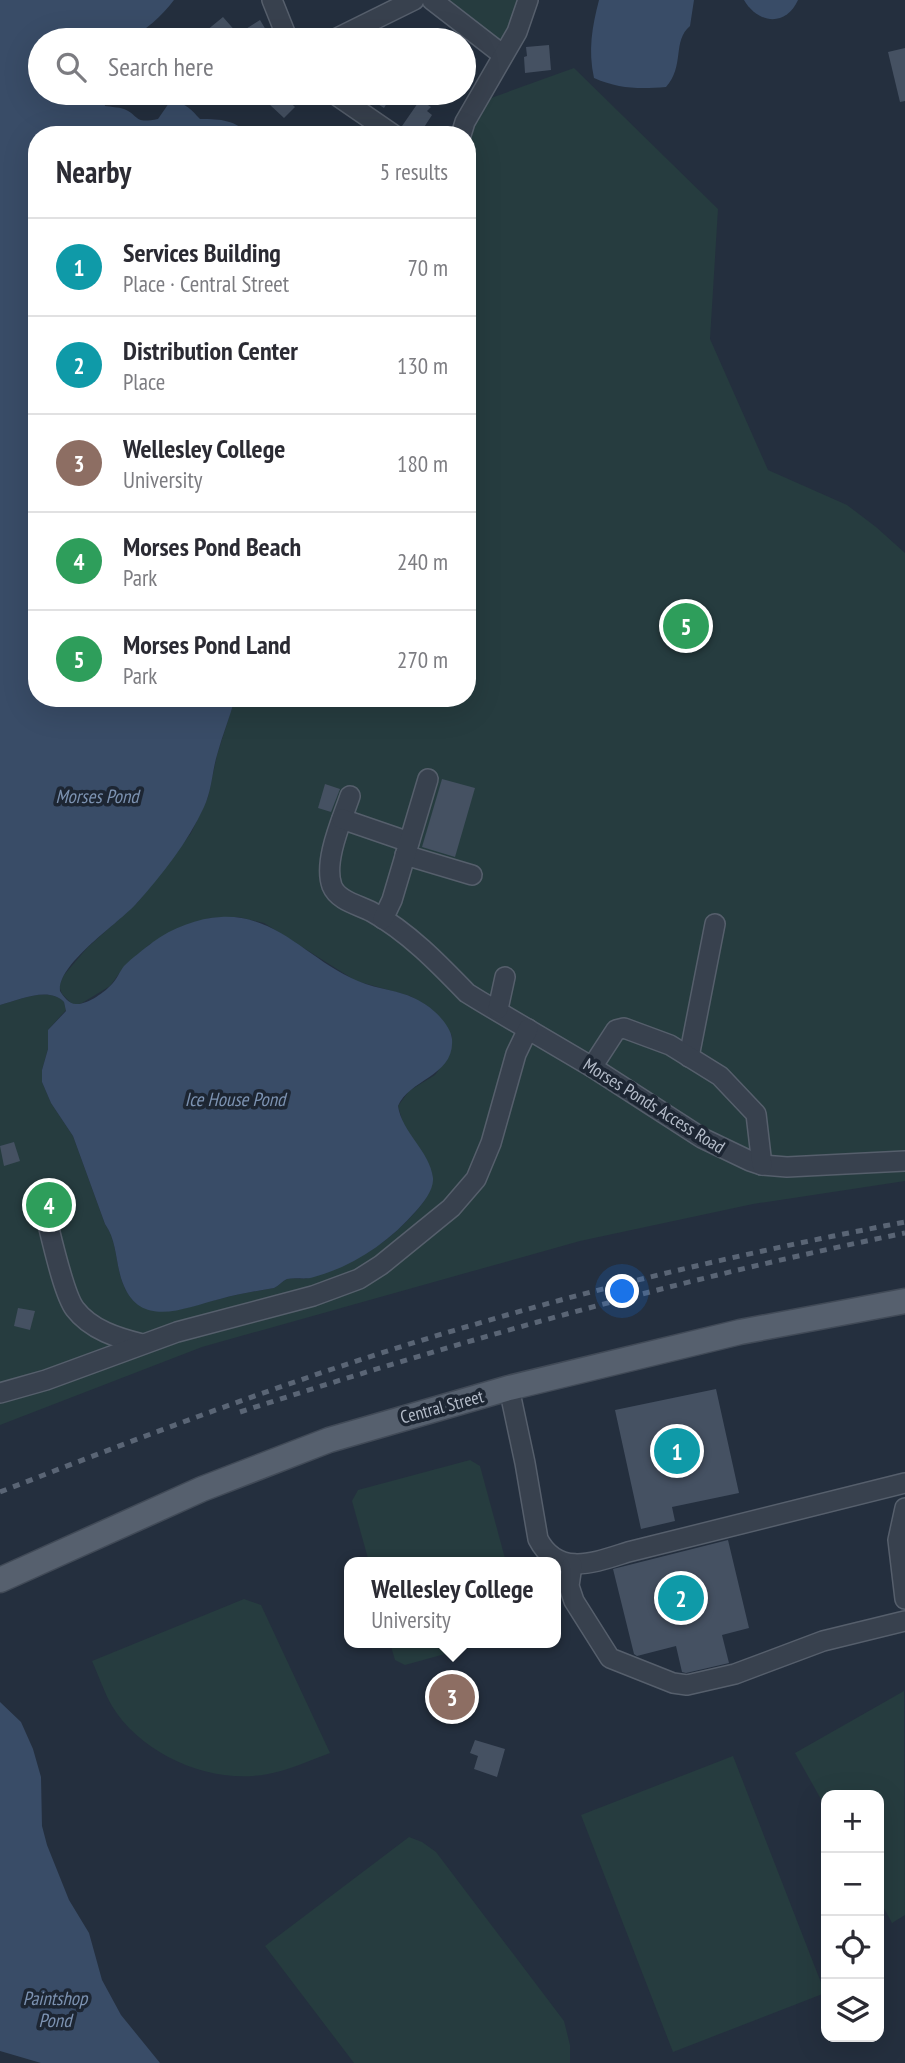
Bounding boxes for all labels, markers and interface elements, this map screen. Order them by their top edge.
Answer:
search box [28,28,476,105]
icon: search [52,48,90,86]
text: Search here [108,50,214,83]
text: Nearby [56,152,131,191]
text: 5 results [380,157,448,186]
text: Services Building [123,236,281,269]
text: 1 [74,253,85,282]
text: 70 m [407,253,448,282]
text: Place · Central Street [123,269,289,298]
text: Distribution Center [123,334,298,367]
text: 2 [74,351,85,380]
text: 130 m [397,351,448,380]
text: Place [123,367,165,396]
text: Wellesley College [123,432,285,465]
text: 3 [74,449,85,478]
text: 180 m [397,449,448,478]
text: University [123,465,202,494]
text: Morses Pond Beach [123,530,301,563]
text: 4 [74,547,85,576]
text: 240 m [397,547,448,576]
text: Park [123,563,157,592]
pin: 5 [663,600,709,652]
text: Morses Pond Land [123,628,291,661]
text: 5 [74,645,85,674]
text: 270 m [397,645,448,674]
text: Park [123,661,157,690]
water label: Morses Pond [55,784,141,808]
street label: Morses Ponds Access Road [579,1053,729,1158]
water label: Ice House Pond [185,1087,288,1111]
pin: 4 [26,1179,72,1231]
your location [605,1274,639,1308]
street label: Central Street [398,1384,486,1429]
pin: 1 [654,1425,700,1477]
popup [344,1557,561,1648]
text: Wellesley College [371,1572,534,1605]
pin: 2 [658,1572,704,1624]
text: University [371,1605,451,1634]
pin: 3 [429,1671,475,1723]
map controls [821,1790,884,2042]
button: + [821,1790,884,1853]
button: − [821,1853,884,1916]
button: locate [821,1916,884,1979]
button: layers [821,1979,884,2042]
water label: Paintshop Pond [23,1986,89,2032]

